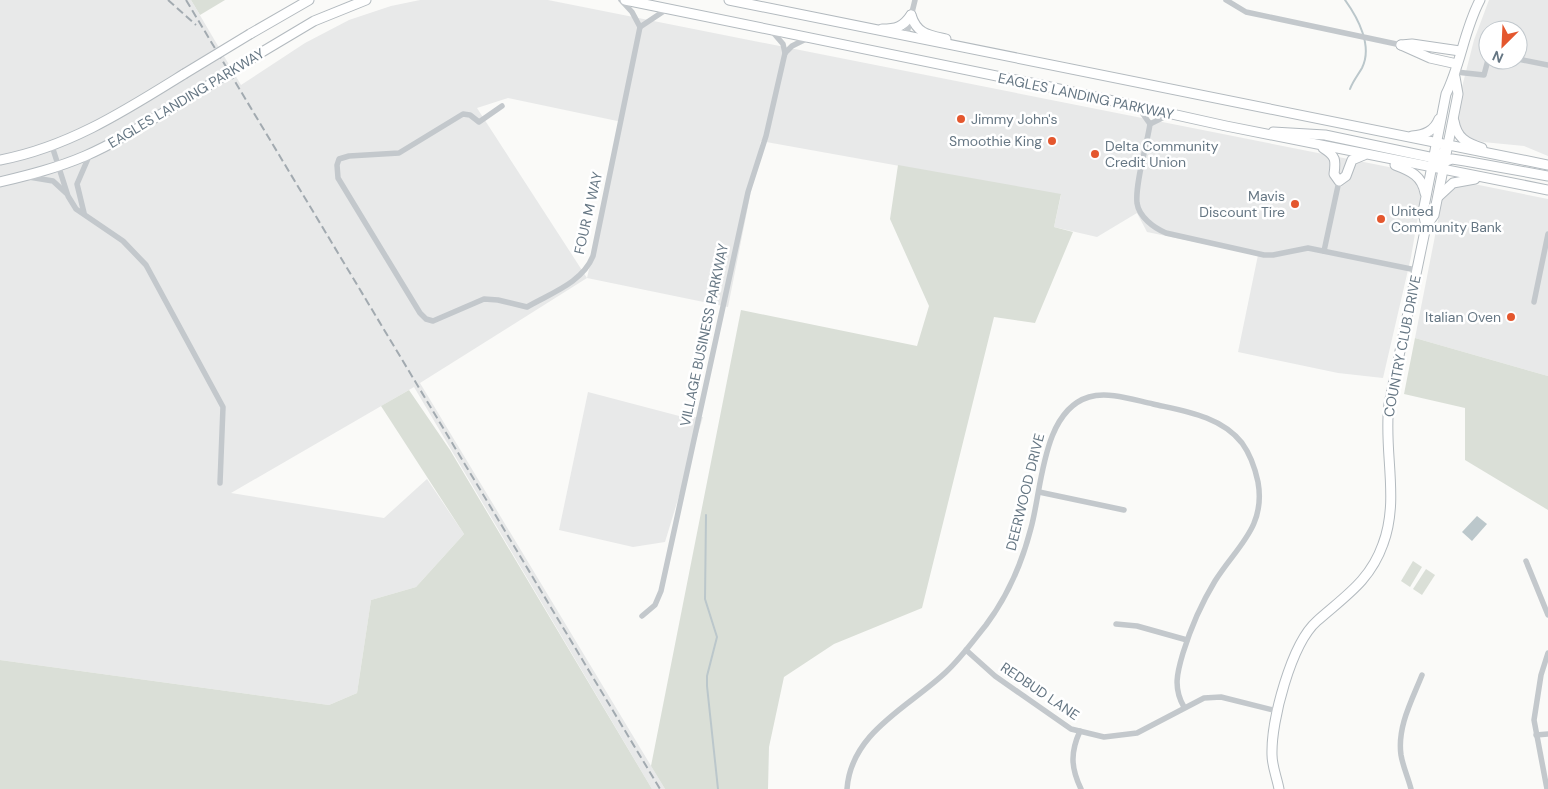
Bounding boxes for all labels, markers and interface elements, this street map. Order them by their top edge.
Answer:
north arrow [1478,20,1528,70]
street label: EAGLES LANDING PARKWAY [105,44,267,152]
text: N [1489,47,1506,67]
street label: EAGLES LANDING PARKWAY [996,69,1176,123]
place label: Jimmy John's [971,110,1058,128]
marker: Jimmy John's [955,113,967,125]
place label: Smoothie King [949,132,1042,150]
marker: Smoothie King [1046,135,1058,147]
place label: Delta Community Credit Union [1105,137,1219,171]
marker: Delta Community Credit Union [1089,148,1101,160]
street label: FOUR M WAY [570,170,606,256]
place label: Mavis Discount Tire [1199,187,1285,221]
marker: Mavis Discount Tire [1289,198,1301,210]
place label: United Community Bank [1391,202,1502,236]
marker: United Community Bank [1375,213,1387,225]
street label: VILLAGE BUSINESS PARKWAY [676,242,732,428]
street label: COUNTRY CLUB DRIVE [1379,273,1425,418]
place label: Italian Oven [1425,308,1501,326]
marker: Italian Oven [1505,311,1517,323]
street label: DEERWOOD DRIVE [1002,431,1048,553]
street label: REDBUD LANE [997,658,1083,724]

